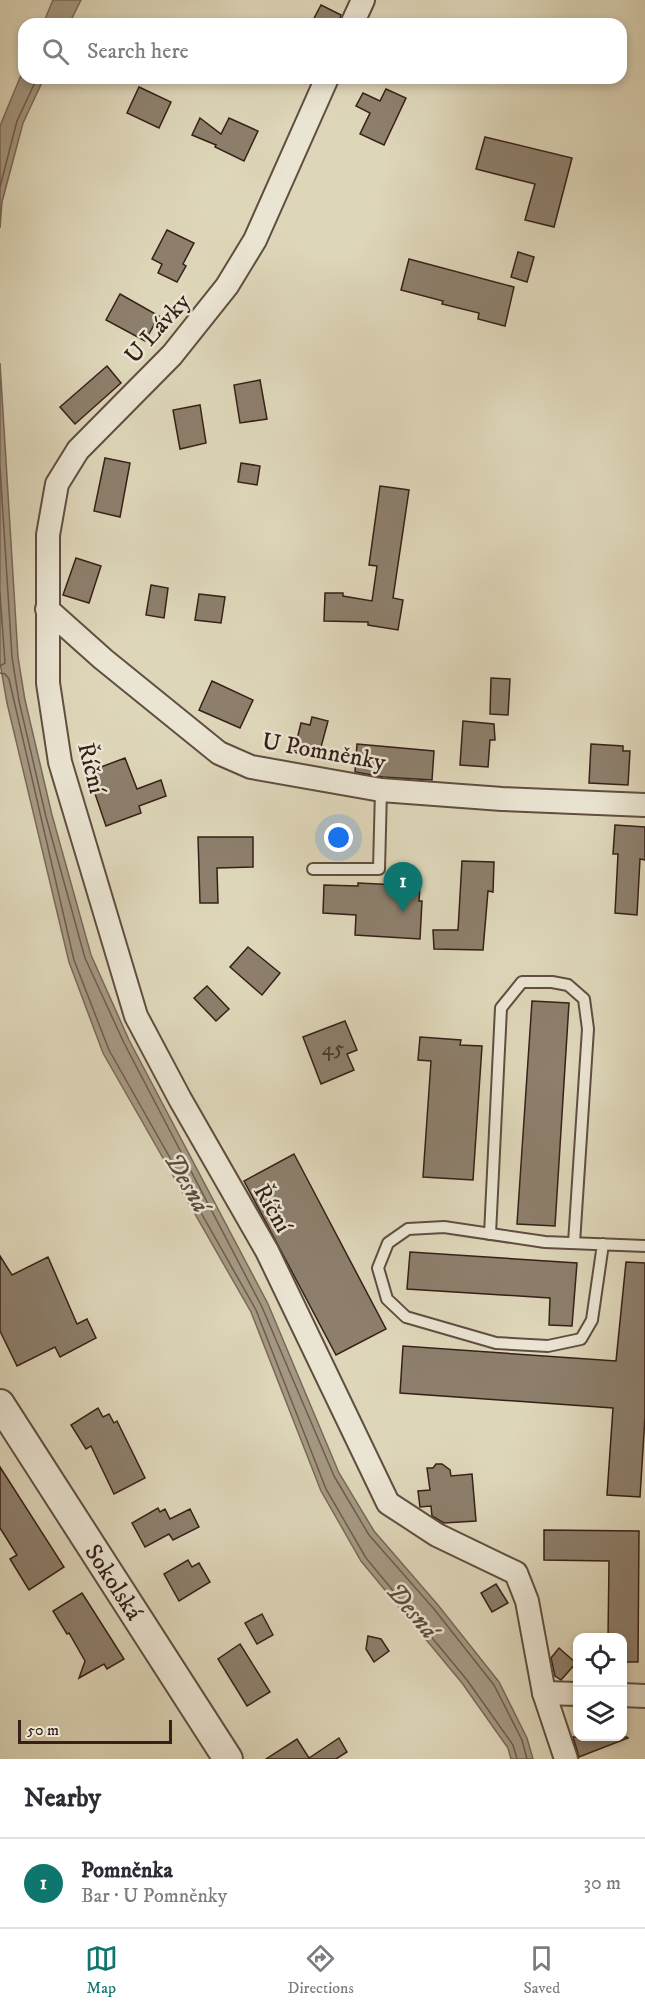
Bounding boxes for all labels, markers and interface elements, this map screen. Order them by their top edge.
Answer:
search box [18,18,627,84]
icon: search [39,35,72,68]
text: Search here [87,38,189,65]
street label: U Lávky [118,287,198,370]
street label: U Pomněnky [260,726,389,778]
street label: Říční [70,740,112,798]
your location [324,823,353,852]
pin: 1 [384,862,422,912]
house number: 45 [322,1036,344,1062]
water label: Desná [156,1147,218,1221]
street label: Říční [246,1179,299,1240]
street label: Sokolská [78,1539,149,1627]
water label: Desná [379,1576,447,1648]
map controls [573,1633,627,1741]
button: locate [573,1633,627,1687]
button: layers [573,1687,627,1741]
scale bar [18,1717,172,1744]
text: 50 m [27,1720,59,1740]
text: Nearby [24,1782,101,1815]
text: Pomněnka [81,1857,173,1884]
text: 1 [40,1871,47,1896]
text: 30 m [583,1871,621,1896]
text: Bar · U Pomněnky [81,1884,227,1909]
tab: Map [85,1942,118,1998]
tab: Directions [287,1942,354,1998]
tab: Saved [523,1942,560,1998]

